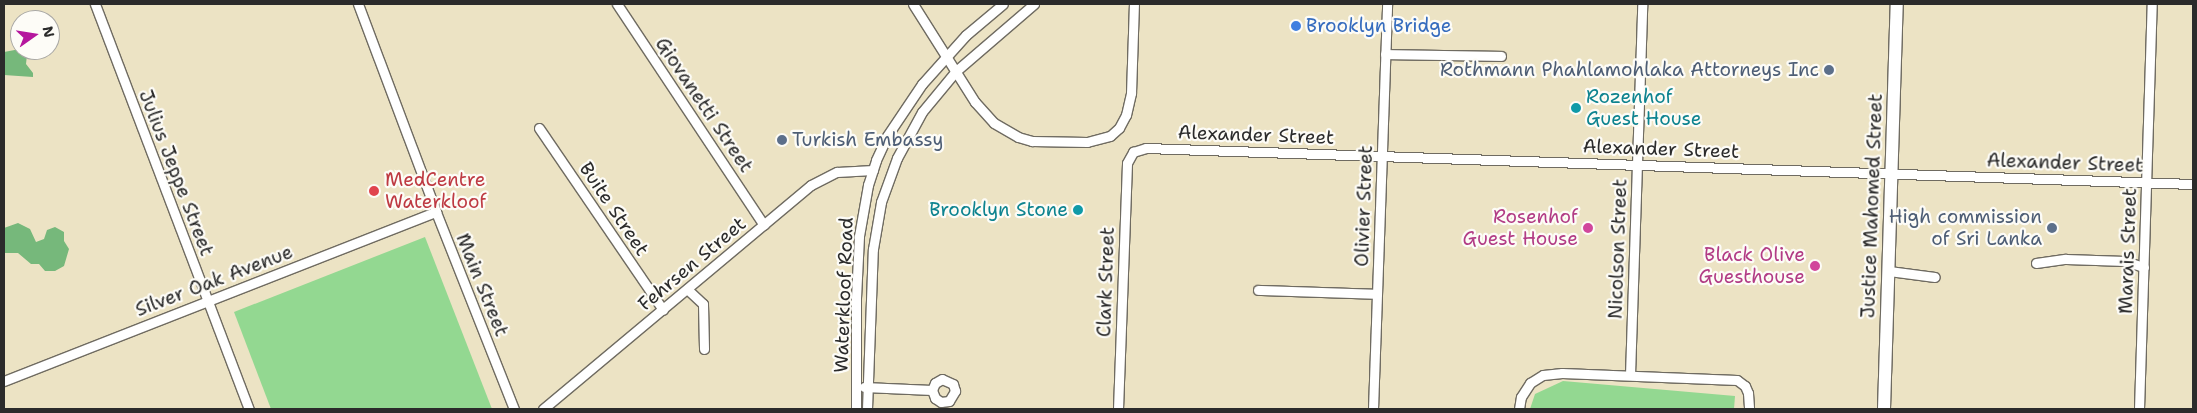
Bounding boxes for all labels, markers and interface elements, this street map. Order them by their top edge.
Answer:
north arrow [10,10,60,60]
place label: Brooklyn Bridge [1306,15,1452,37]
marker: Brooklyn Bridge [1290,20,1302,32]
text: N [39,24,59,39]
street label: Giovanetti Street [650,33,758,177]
place label: Rothmann Phahlamohlaka Attorneys Inc [1440,59,1819,81]
marker: Rothmann Phahlamohlaka Attorneys Inc [1823,64,1835,76]
place label: Rozenhof Guest House [1586,86,1701,130]
street label: Julius Jeppe Street [134,87,218,259]
street label: Justice Mahomed Street [1857,93,1887,319]
marker: Rozenhof Guest House [1570,102,1582,114]
street label: Alexander Street [1177,121,1335,149]
place label: Turkish Embassy [792,129,943,151]
marker: Turkish Embassy [776,134,788,146]
street label: Alexander Street [1582,135,1740,163]
street label: Olivier Street [1350,145,1378,267]
street label: Alexander Street [1986,149,2144,177]
street label: Buite Street [574,158,654,260]
place label: MedCentre Waterkloof [385,169,486,213]
street label: Nicolson Street [1604,178,1632,320]
marker: MedCentre Waterkloof [367,184,381,198]
street label: Marais Street [2114,188,2142,314]
place label: Brooklyn Stone [929,199,1068,221]
marker: Brooklyn Stone [1072,204,1084,216]
place label: Rosenhof Guest House [1463,206,1578,250]
place label: High commission of Sri Lanka [1889,206,2042,250]
street label: Fehrsen Street [633,212,751,316]
street label: Waterkloof Road [830,217,858,373]
marker: Rosenhof Guest House [1582,222,1594,234]
marker: High commission of Sri Lanka [2046,222,2058,234]
street label: Clark Street [1093,226,1119,338]
street label: Main Street [451,230,513,340]
street label: Silver Oak Avenue [132,240,296,322]
place label: Black Olive Guesthouse [1699,244,1805,288]
marker: Black Olive Guesthouse [1809,260,1821,272]

